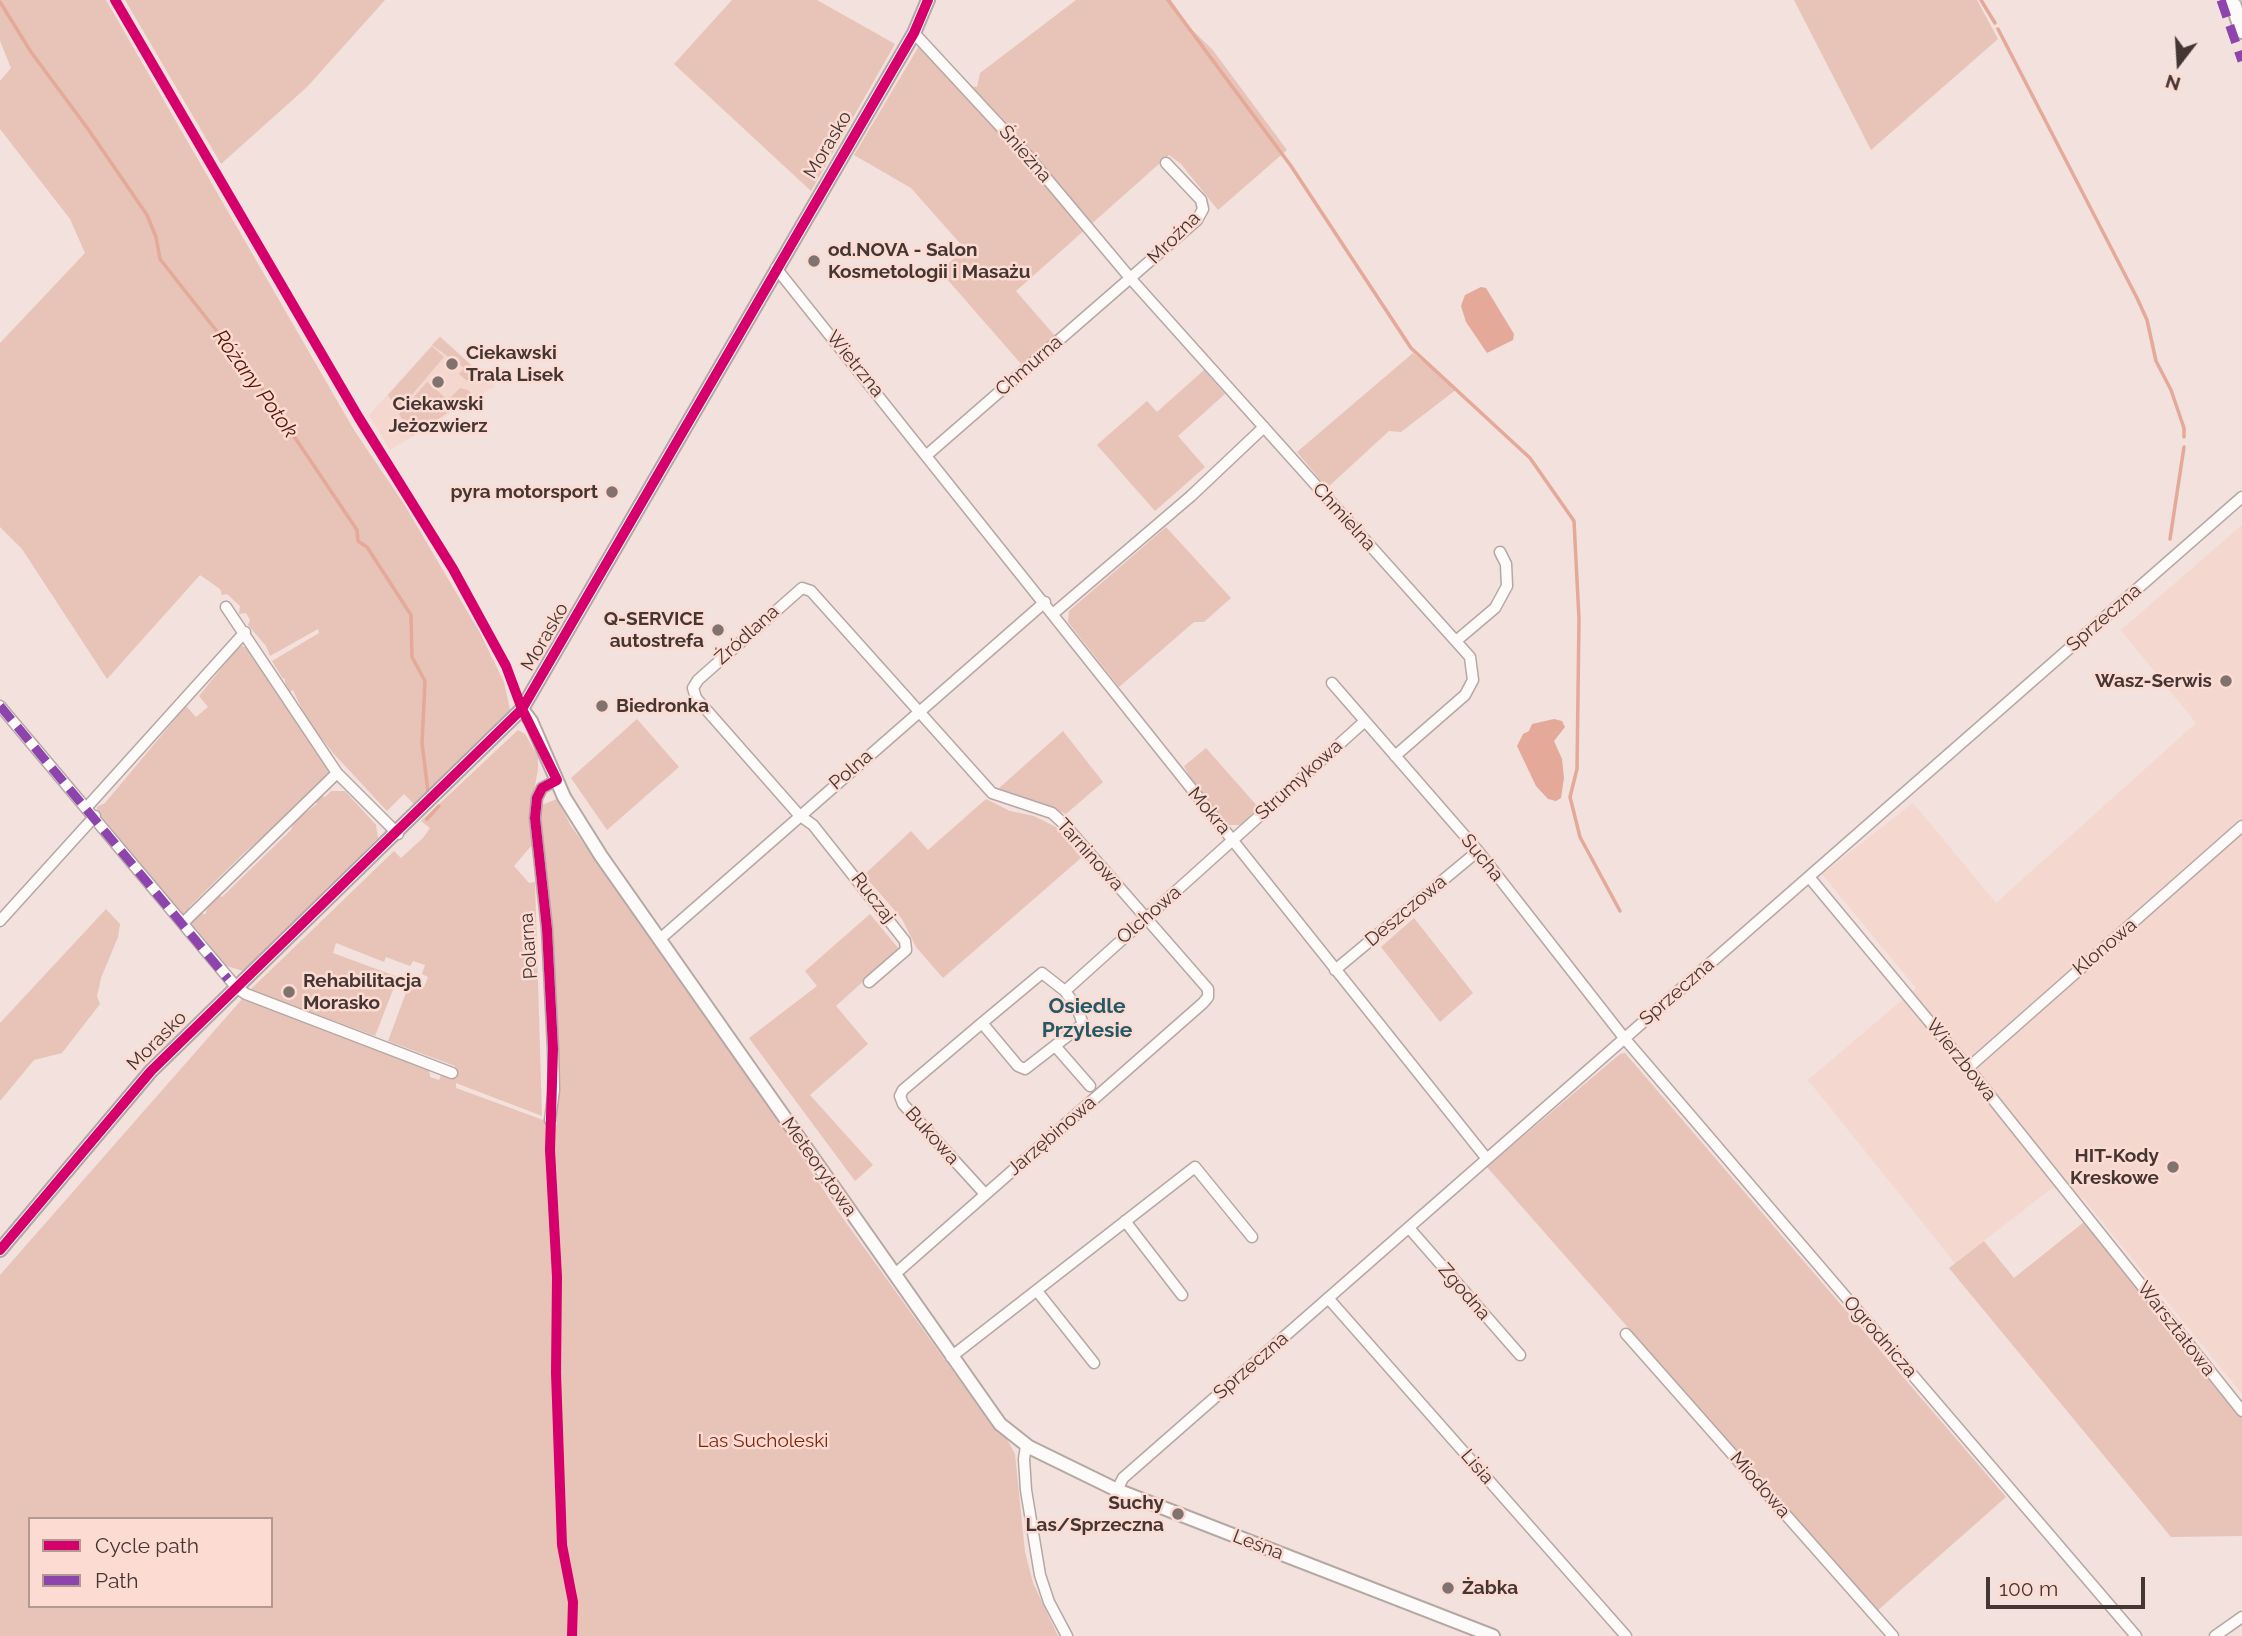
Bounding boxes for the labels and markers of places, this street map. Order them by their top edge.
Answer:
place label: od.NOVA - Salon Kosmetologii i Masażu [828,239,1030,283]
marker: od.NOVA - Salon Kosmetologii i Masażu [806,253,822,269]
place label: Ciekawski Trala Lisek [466,342,564,386]
marker: Ciekawski Trala Lisek [444,356,460,372]
marker: Ciekawski Jeżozwierz [430,374,446,390]
place label: Ciekawski Jeżozwierz [388,393,488,437]
place label: pyra motorsport [450,481,598,503]
marker: pyra motorsport [604,484,620,500]
place label: Q-SERVICE autostrefa [604,608,704,652]
marker: Q-SERVICE autostrefa [710,622,726,638]
place label: Wasz-Serwis [2095,670,2212,692]
marker: Wasz-Serwis [2218,673,2234,689]
place label: Biedronka [616,695,709,717]
marker: Biedronka [594,698,610,714]
place label: Rehabilitacja Morasko [303,970,422,1014]
marker: Rehabilitacja Morasko [281,984,297,1000]
place label: HIT-Kody Kreskowe [2070,1145,2159,1189]
marker: HIT-Kody Kreskowe [2165,1159,2181,1175]
place label: Suchy Las/Sprzeczna [1025,1492,1164,1536]
marker: Suchy Las/Sprzeczna [1170,1506,1186,1522]
place label: Żabka [1462,1577,1518,1599]
marker: Żabka [1440,1580,1456,1596]

